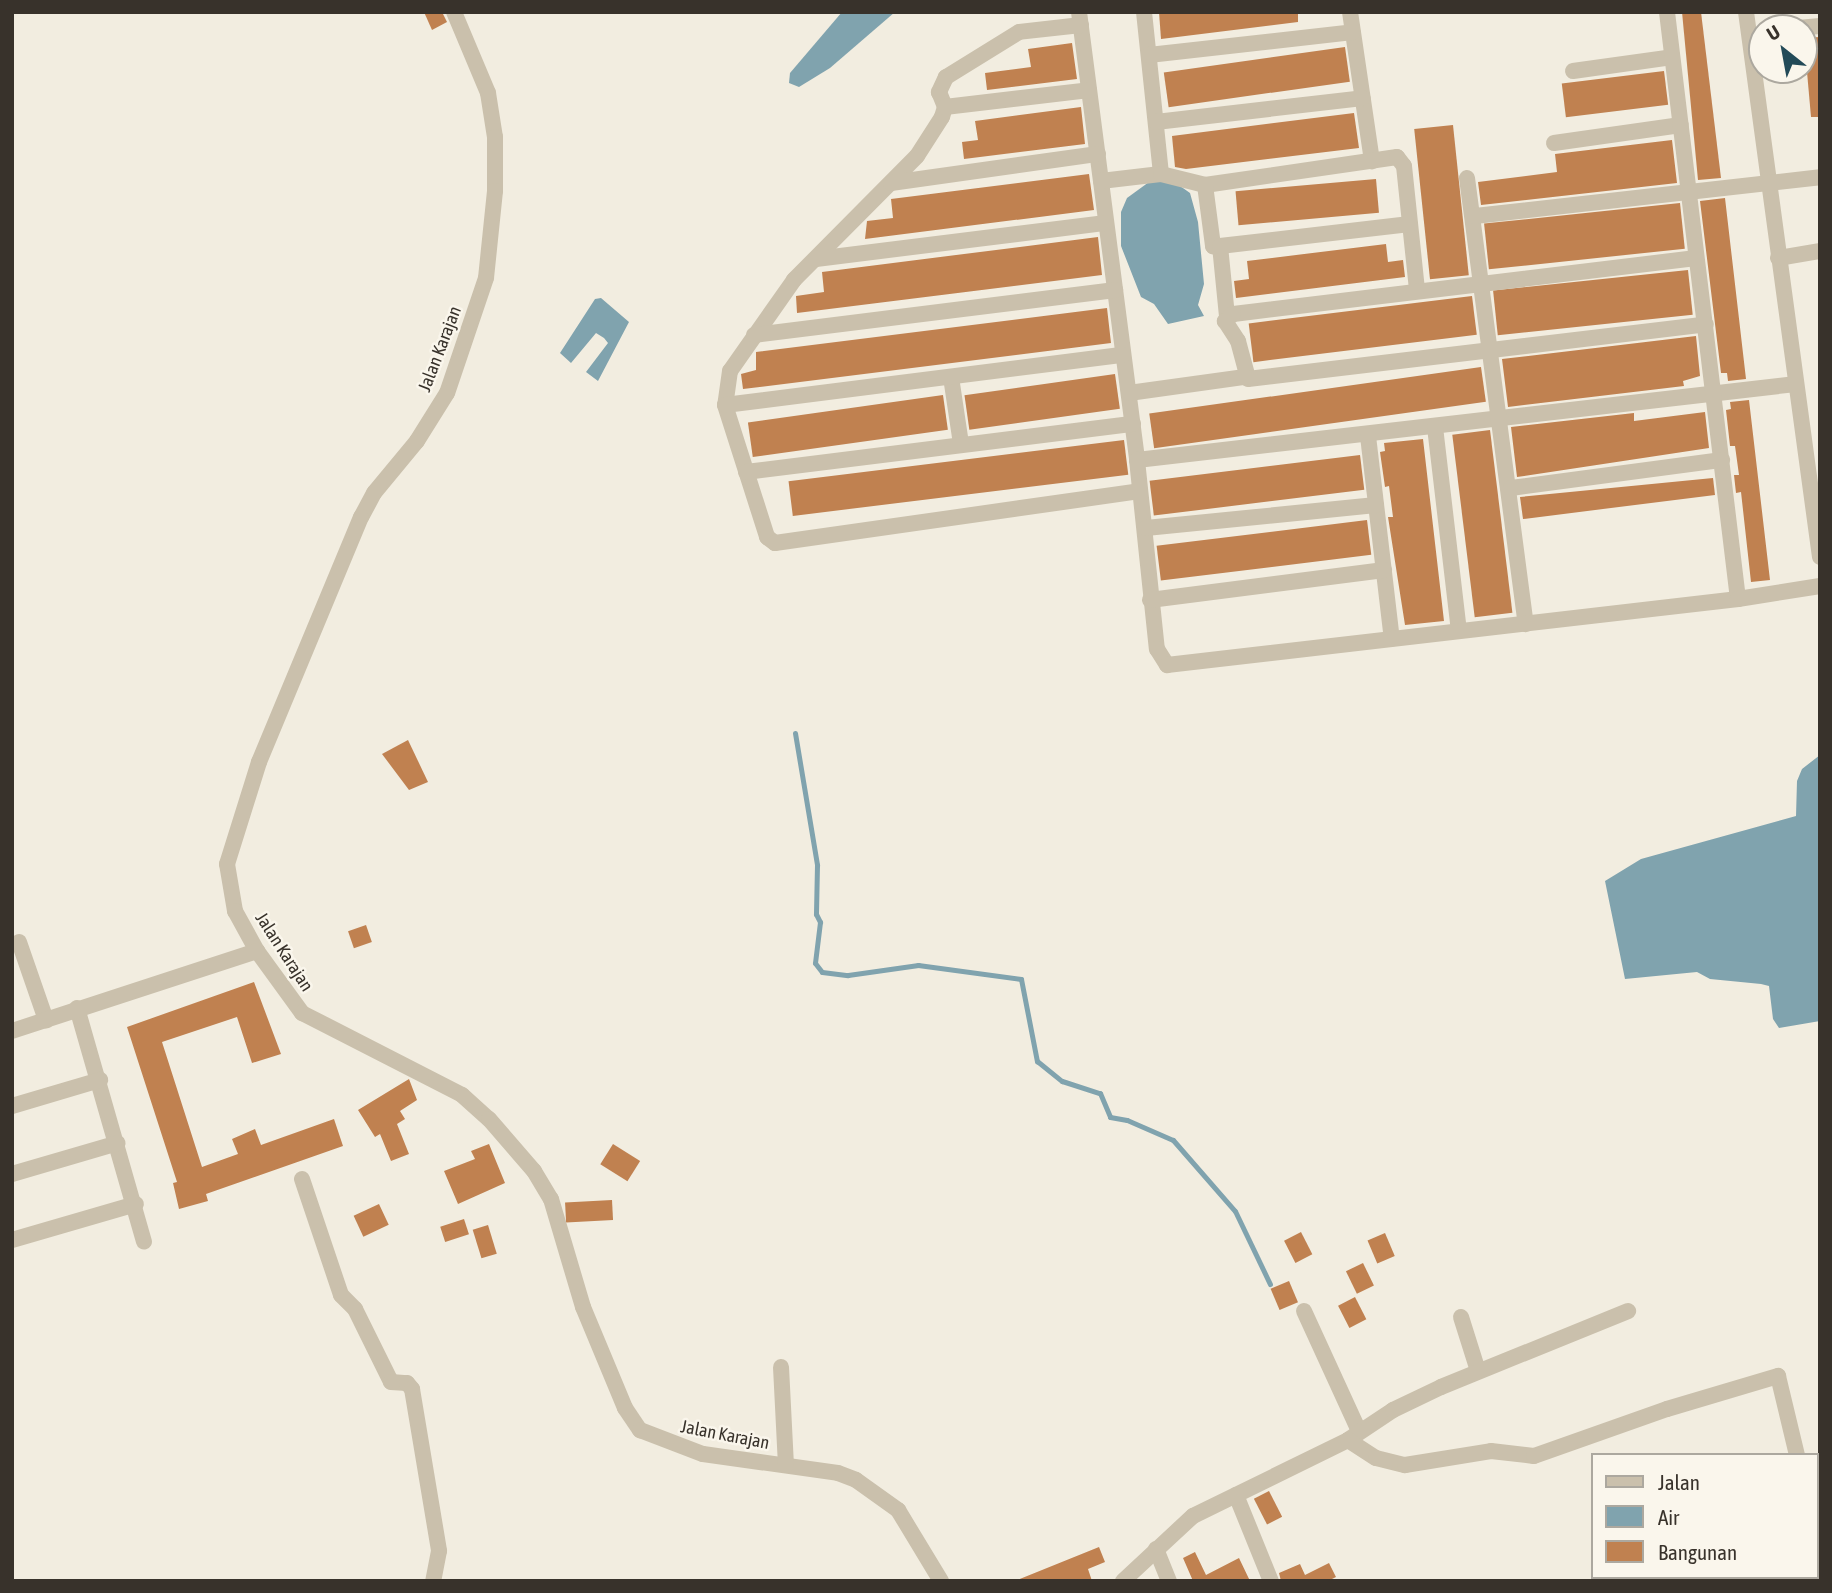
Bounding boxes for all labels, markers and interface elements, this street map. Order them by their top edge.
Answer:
north arrow [1748,14,1818,84]
text: U [1763,20,1784,45]
street label: Jalan Karajan [414,303,466,395]
street label: Jalan Karajan [250,908,318,996]
street label: Jalan Karajan [679,1416,771,1454]
legend [1590,1453,1818,1579]
text: Jalan [1658,1470,1700,1494]
text: Air [1658,1505,1679,1529]
text: Bangunan [1658,1540,1737,1564]

